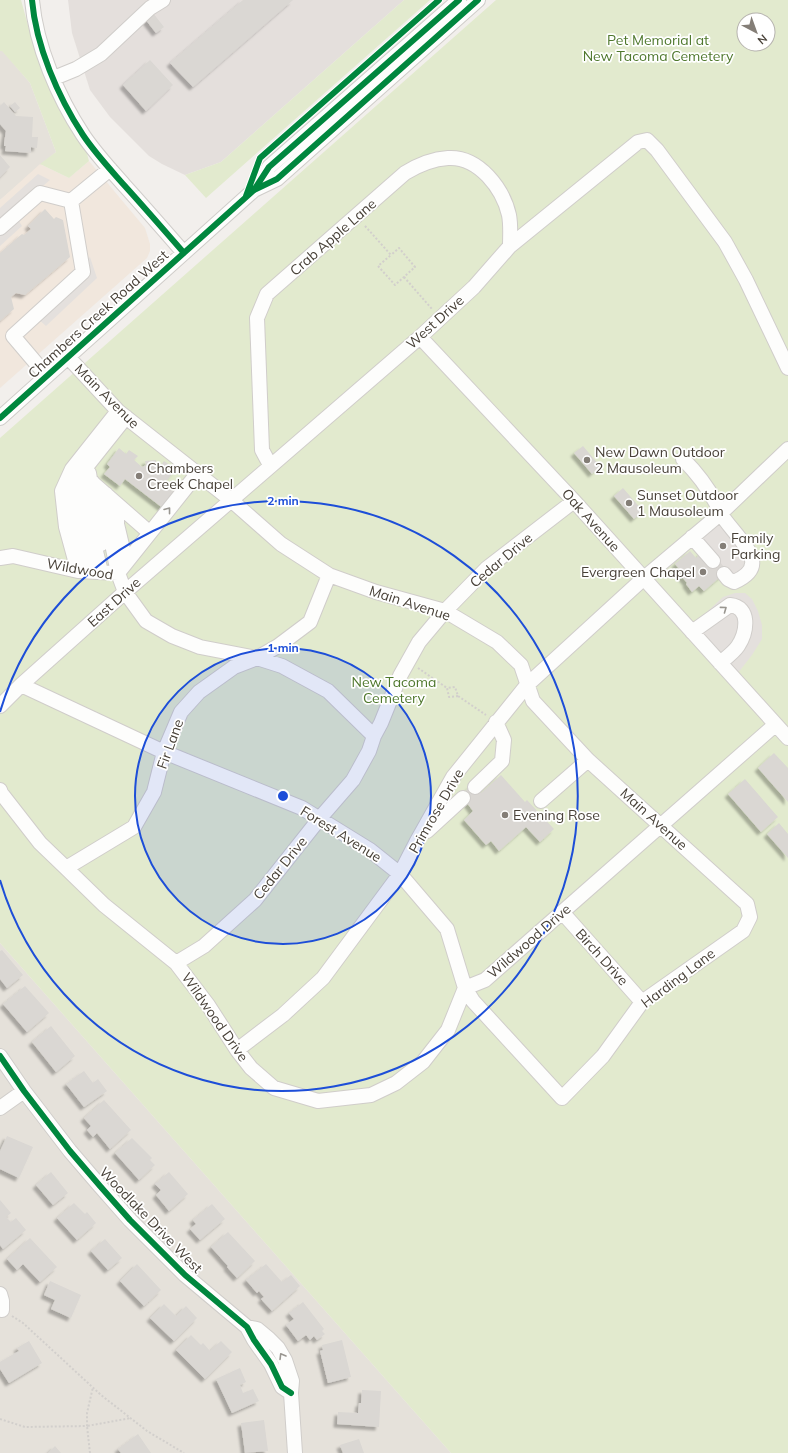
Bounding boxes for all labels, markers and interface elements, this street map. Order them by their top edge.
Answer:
north arrow [736,12,776,52]
park label: Pet Memorial at New Tacoma Cemetery [583,31,734,65]
text: N [755,32,770,48]
street label: Crab Apple Lane [286,195,380,279]
street label: Chambers Creek Road West [24,246,172,382]
street label: West Drive [402,291,468,353]
street label: Main Avenue [71,360,143,432]
place label: New Dawn Outdoor 2 Mausoleum [595,443,726,477]
marker: New Dawn Outdoor 2 Mausoleum [582,455,592,465]
place label: Chambers Creek Chapel [147,459,233,493]
marker: Chambers Creek Chapel [134,471,144,481]
street label: Oak Avenue [558,485,624,555]
place label: Sunset Outdoor 1 Mausoleum [637,486,739,520]
text: 2 min [267,493,299,508]
marker: Sunset Outdoor 1 Mausoleum [624,498,634,508]
one-way arrow [164,507,171,514]
street label: Cedar Drive [466,529,536,591]
place label: Family Parking [731,529,780,563]
marker: Family Parking [718,541,728,551]
street label: Wildwood [45,554,115,584]
place label: Evergreen Chapel [581,563,695,581]
marker: Evergreen Chapel [698,567,708,577]
street label: East Drive [84,573,144,631]
street label: Main Avenue [367,581,453,625]
one-way arrow [719,607,726,614]
text: 1 min [267,640,299,655]
park label: New Tacoma Cemetery [351,673,437,707]
street label: Fir Lane [153,717,187,771]
street label: Primrose Drive [405,765,467,857]
street label: Main Avenue [617,784,691,854]
centre of rings [276,789,290,803]
street label: Forest Avenue [297,802,385,866]
place label: Evening Rose [513,806,600,824]
marker: Evening Rose [500,810,510,820]
street label: Cedar Drive [249,833,311,903]
street label: Wildwood Drive [484,900,574,982]
street label: Birch Drive [572,925,632,989]
street label: Harding Lane [637,944,719,1012]
street label: Wildwood Drive [178,969,252,1065]
street label: Woodlake Drive West [96,1163,206,1277]
one-way arrow [280,1353,287,1360]

